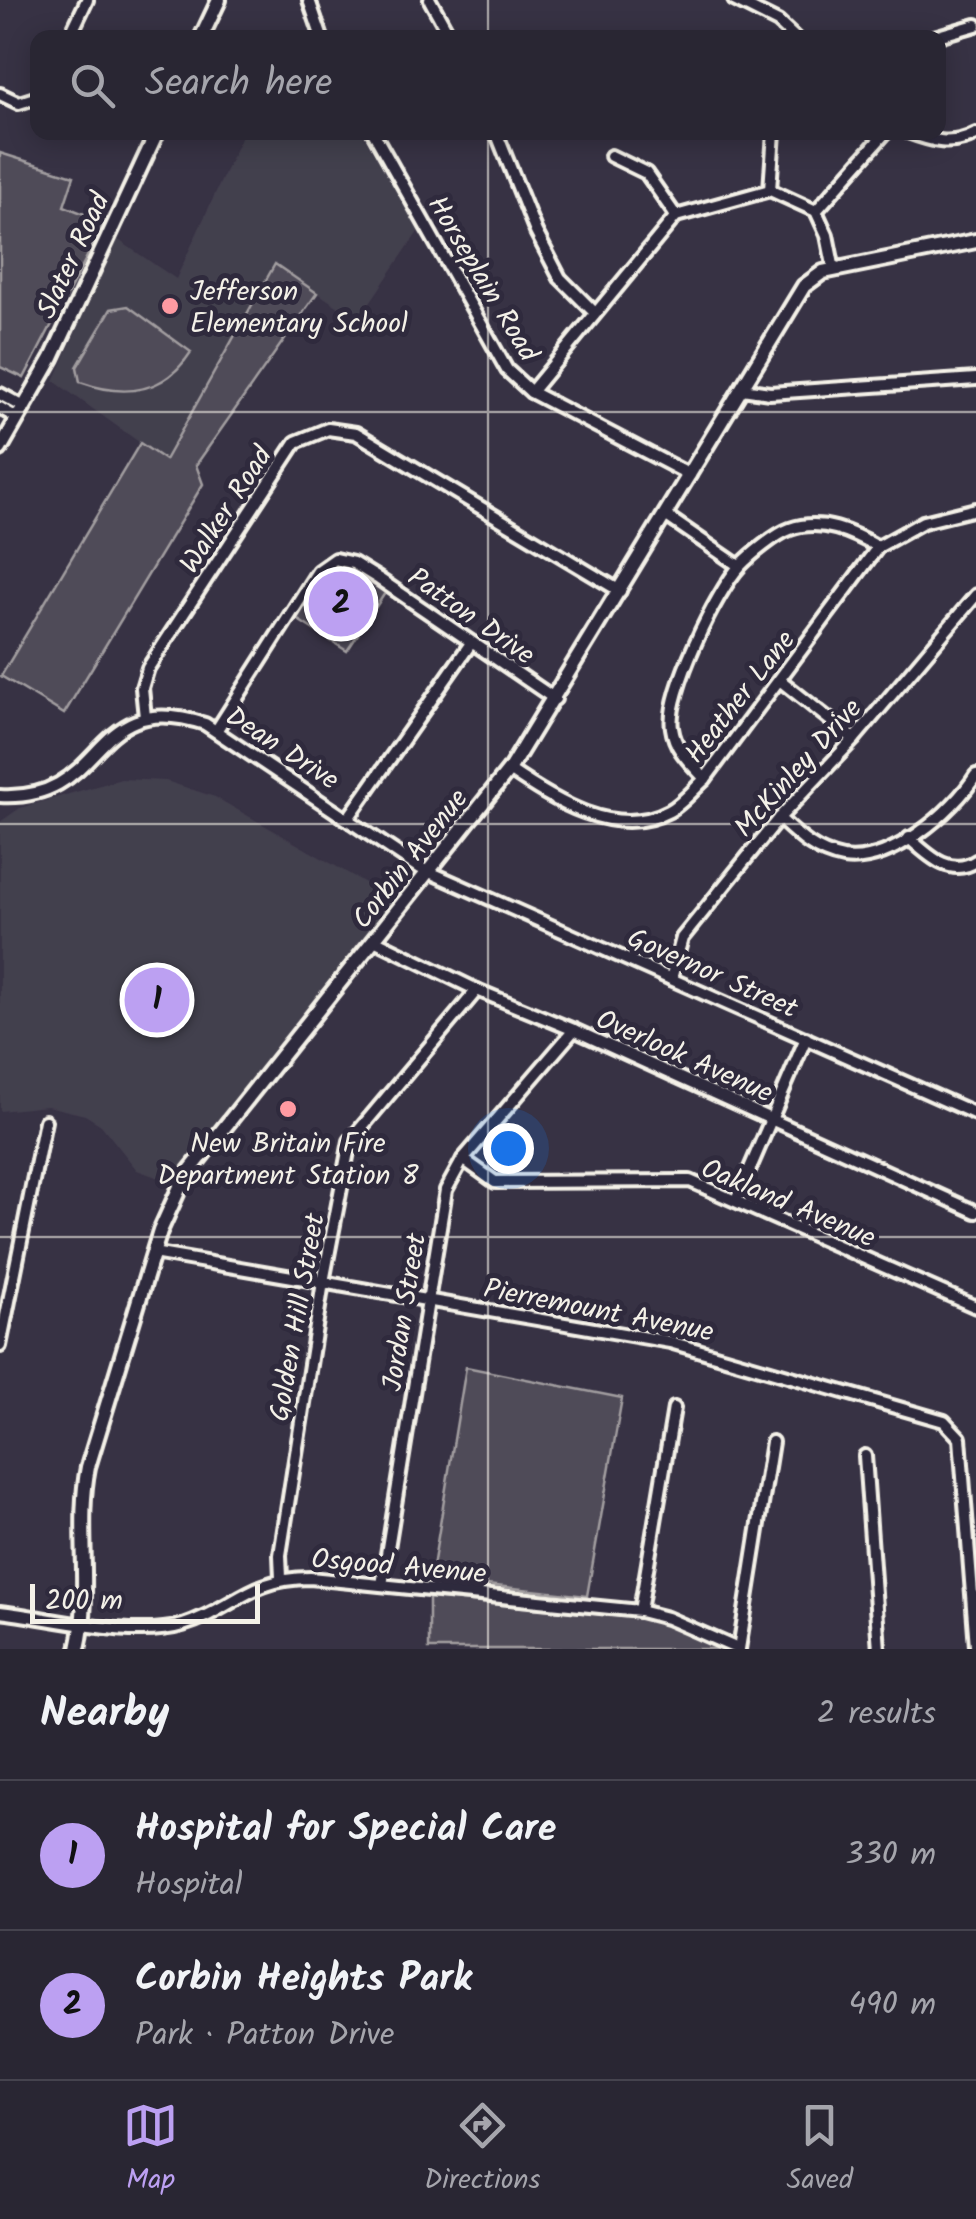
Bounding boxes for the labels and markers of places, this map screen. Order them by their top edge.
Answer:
place label: Jefferson Elementary School [190,270,408,347]
marker: Jefferson Elementary School [159,295,181,317]
pin: 2 [308,566,374,642]
pin: 1 [124,962,190,1038]
marker: New Britain Fire Department Station 8 [277,1098,299,1120]
place label: New Britain Fire Department Station 8 [157,1122,419,1199]

